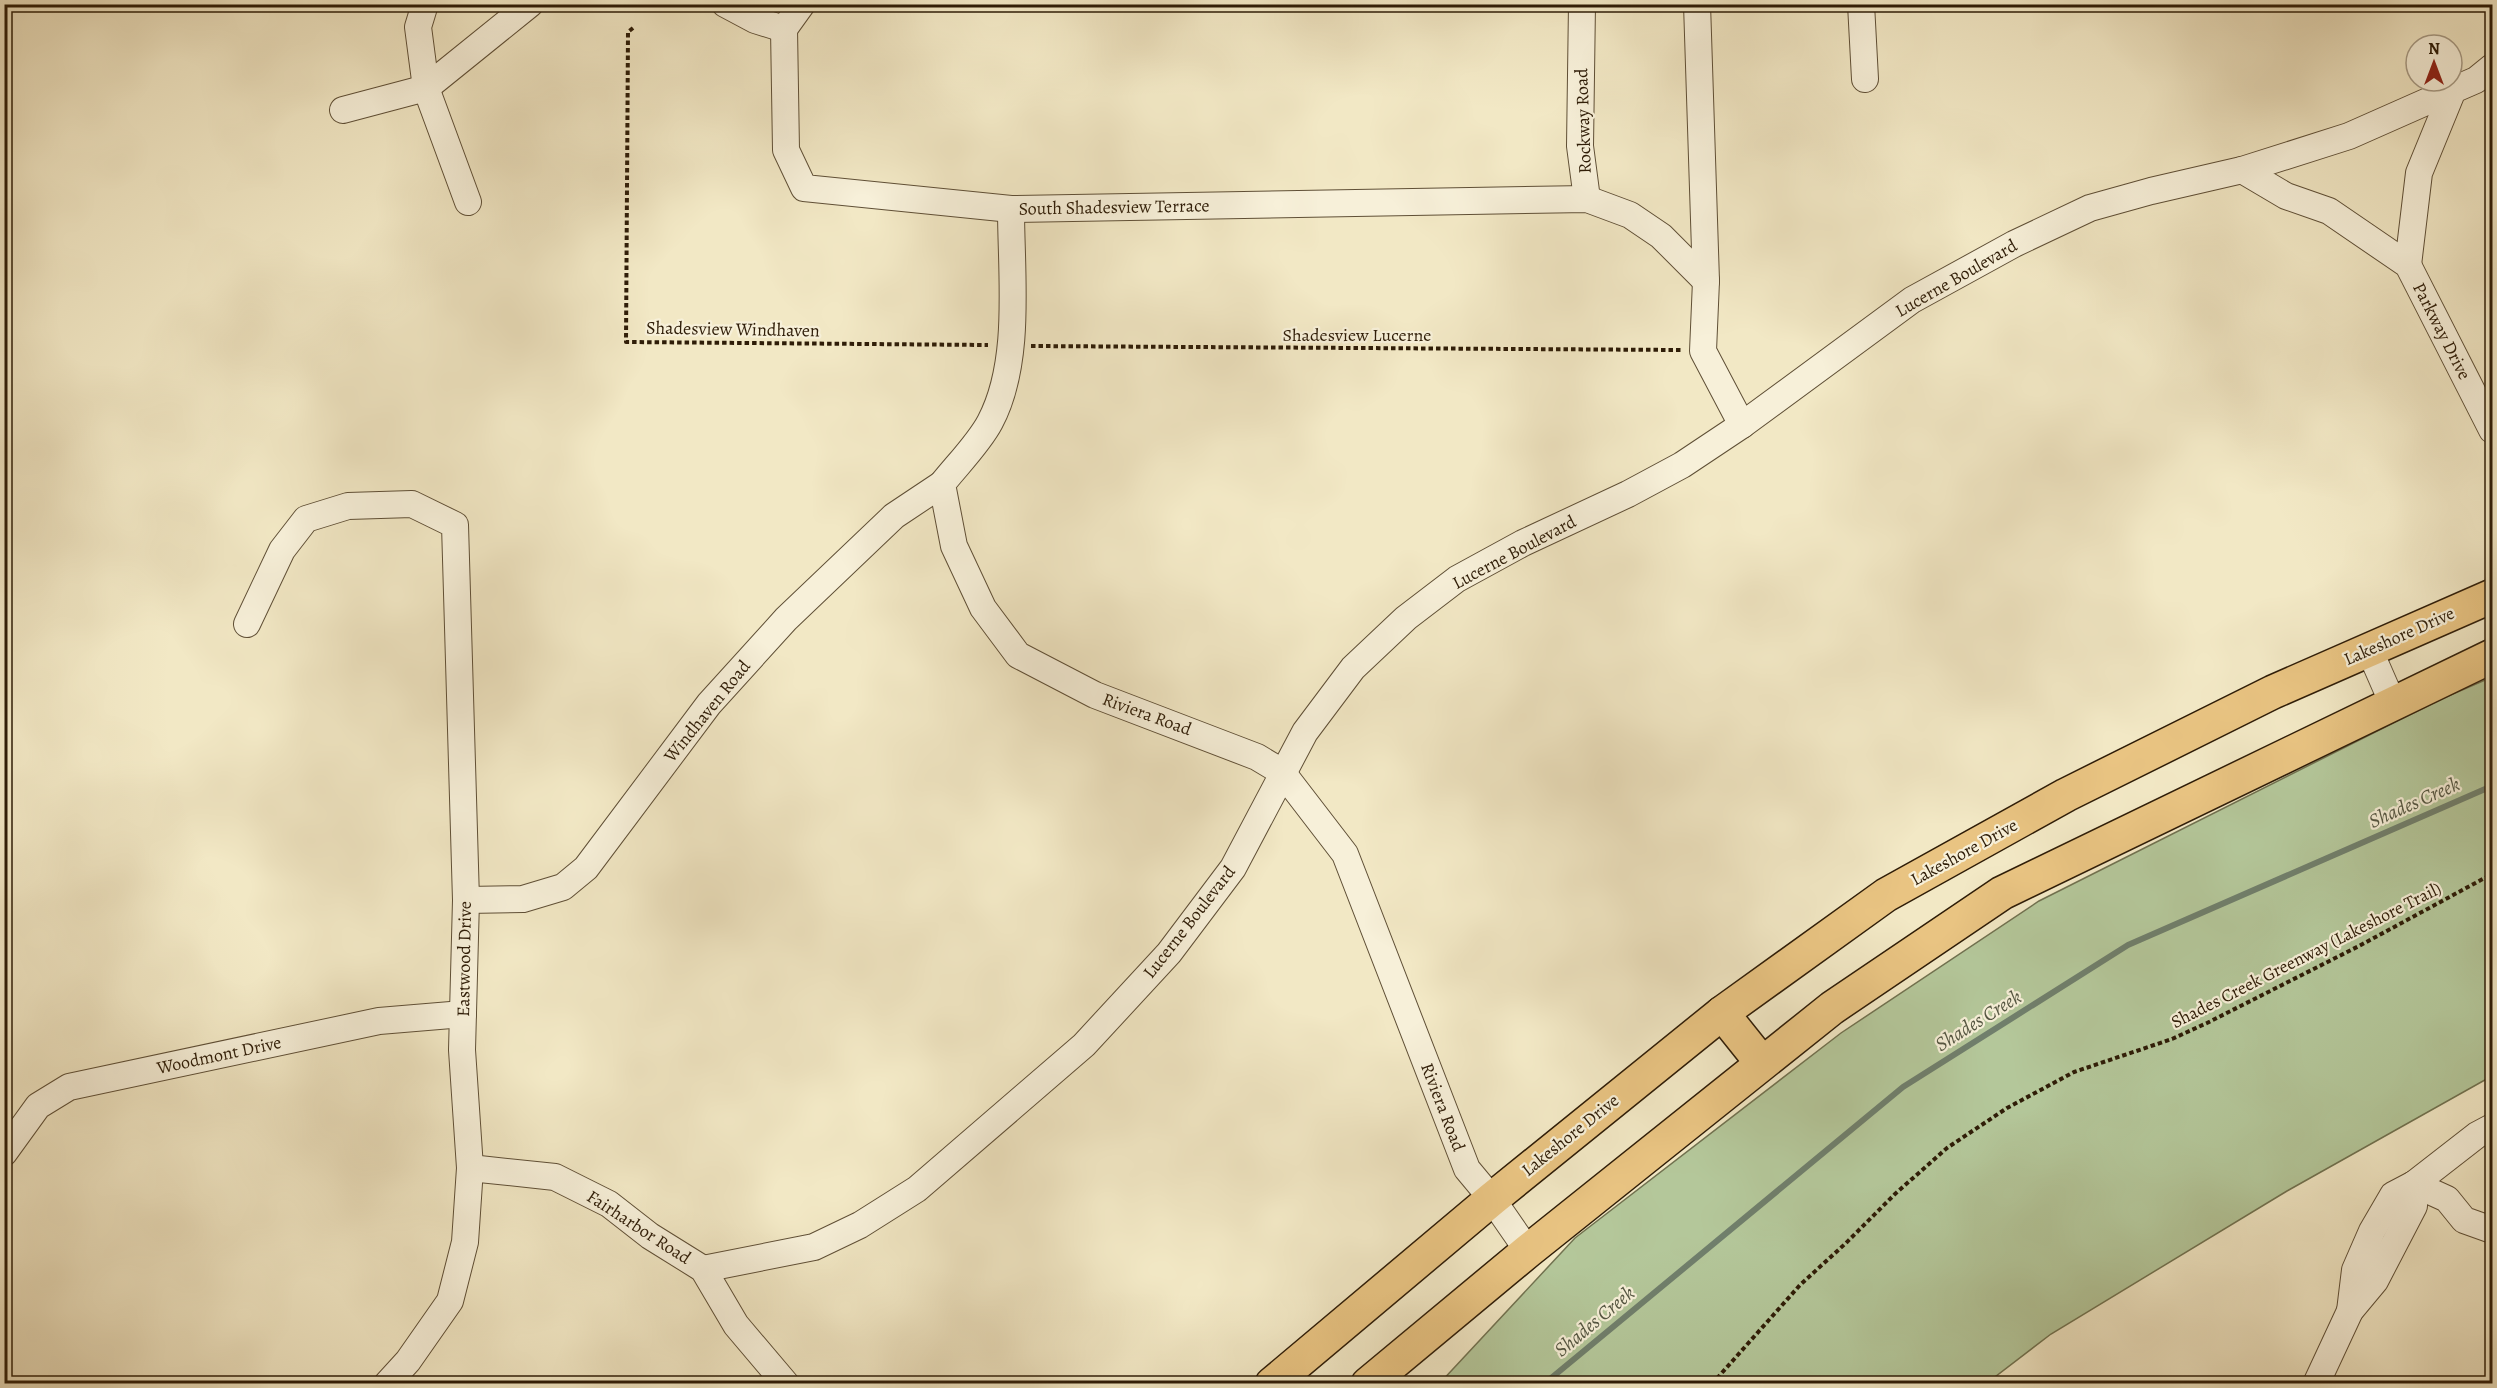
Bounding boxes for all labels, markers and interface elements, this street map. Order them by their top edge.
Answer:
north arrow [2404,33,2464,93]
text: N [2428,38,2440,60]
street label: Rockway Road [1569,68,1597,174]
street label: South Shadesview Terrace [1018,193,1210,221]
street label: Lucerne Boulevard [1891,233,2022,323]
street label: Parkway Drive [2407,278,2477,384]
street label: Shadesview Windhaven [646,315,820,343]
street label: Shadesview Lucerne [1283,323,1431,347]
street label: Lucerne Boulevard [1448,509,1580,595]
street label: Lakeshore Drive [2340,601,2458,671]
street label: Windhaven Road [658,655,756,768]
street label: Riviera Road [1099,687,1195,741]
water label: Shades Creek [2364,770,2464,835]
street label: Lakeshore Drive [1906,813,2022,891]
street label: Lucerne Boulevard [1137,860,1241,983]
street label: Shades Creek Greenway (Lakeshore Trail) [2167,876,2445,1034]
street label: Eastwood Drive [451,901,477,1017]
water label: Shades Creek [1930,983,2027,1058]
street label: Woodmont Drive [154,1030,283,1080]
street label: Riviera Road [1415,1059,1471,1155]
street label: Lakeshore Drive [1516,1088,1624,1182]
street label: Fairharbor Road [582,1184,696,1270]
water label: Shades Creek [1548,1280,1640,1363]

